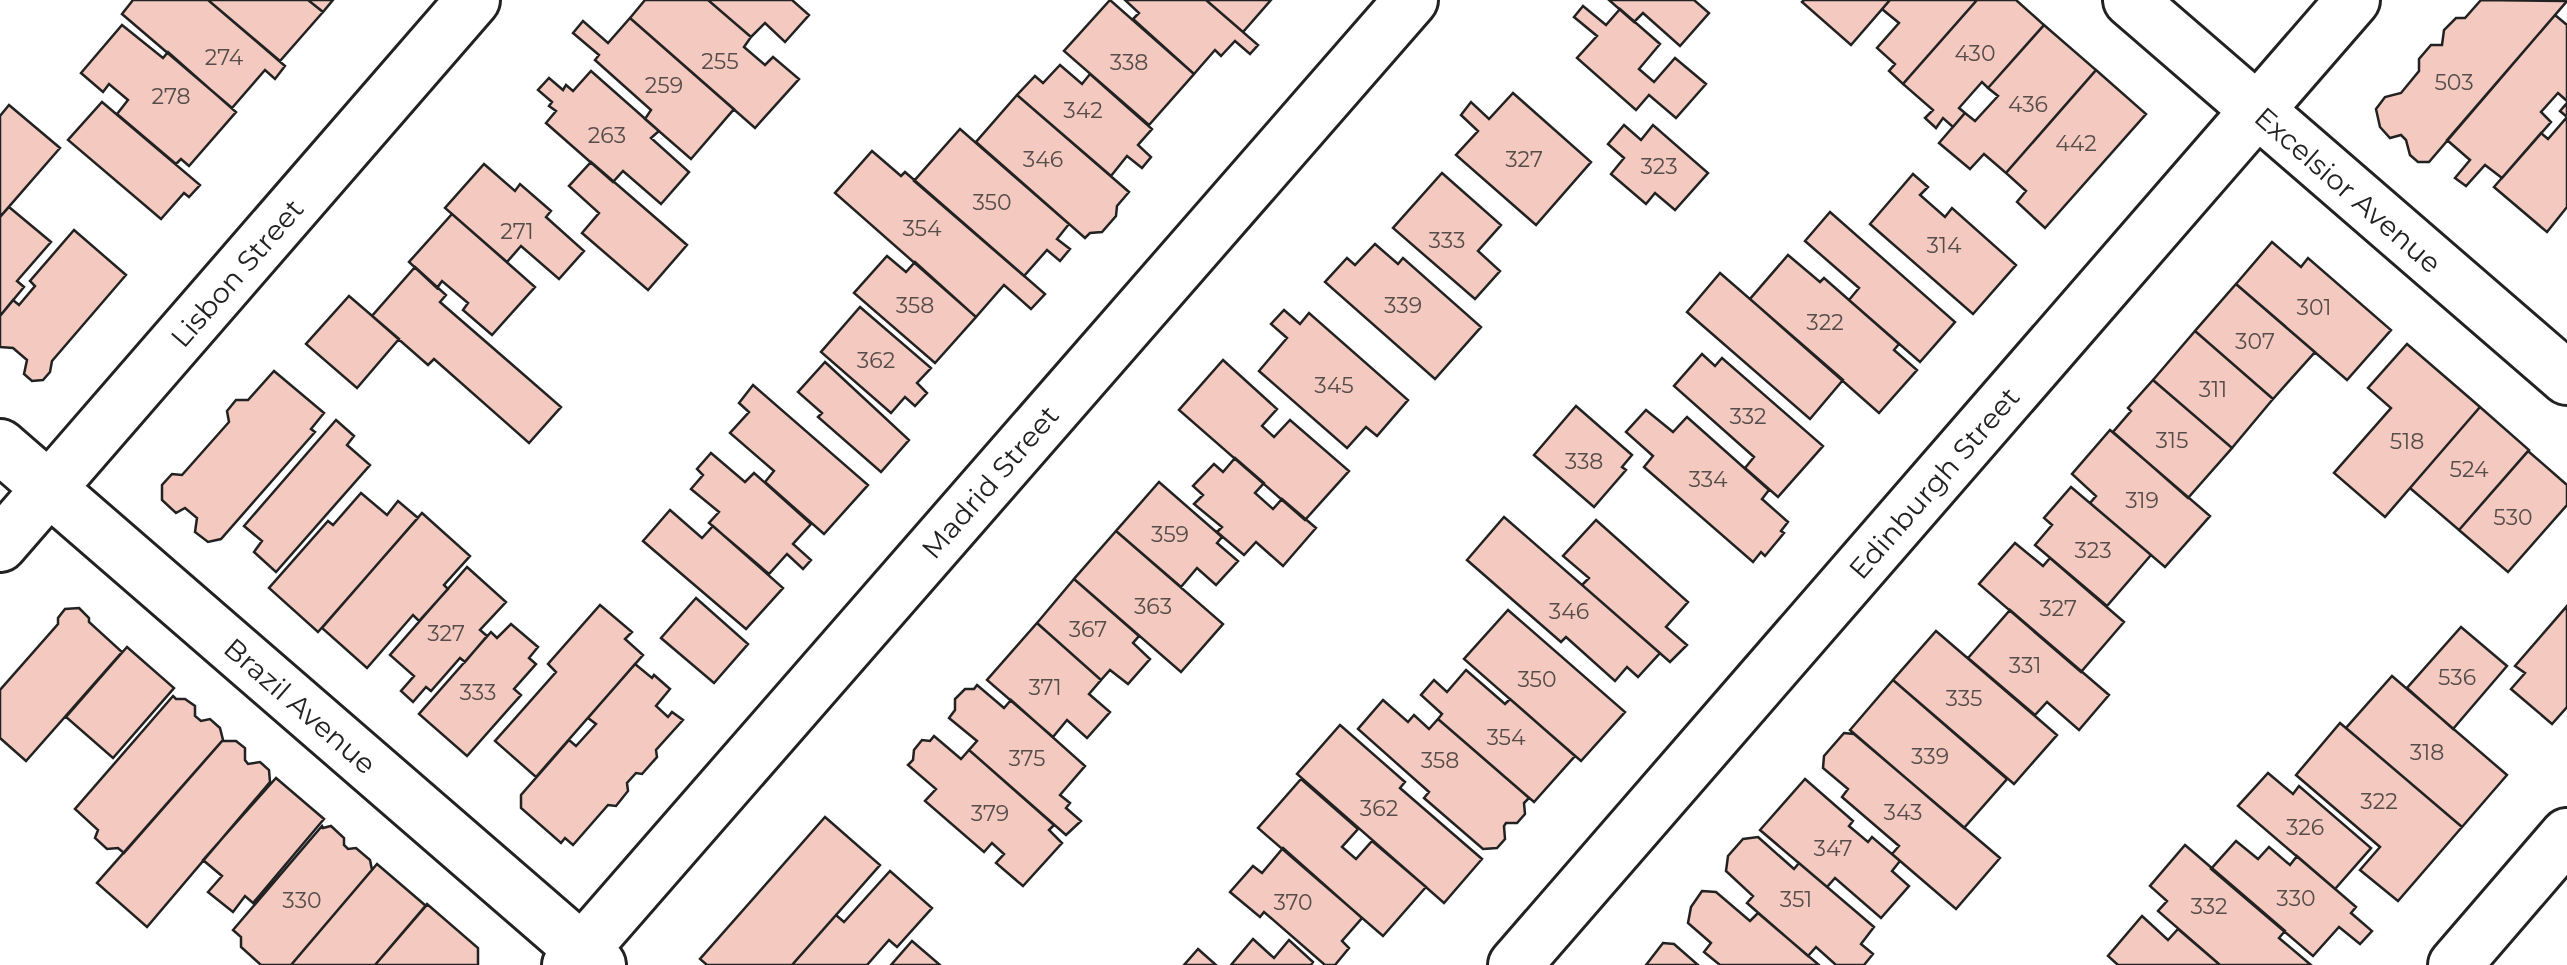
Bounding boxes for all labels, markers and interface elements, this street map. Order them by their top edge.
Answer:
house number: 430 [1954,40,1996,67]
house number: 274 [205,44,244,71]
house number: 255 [701,48,739,75]
house number: 338 [1110,49,1148,76]
house number: 503 [2434,69,2474,96]
house number: 259 [645,72,683,99]
house number: 278 [151,83,191,110]
house number: 436 [2008,91,2048,118]
house number: 342 [1063,97,1103,124]
street label: Excelsior Avenue [2248,100,2448,280]
house number: 263 [588,122,626,149]
house number: 442 [2055,130,2097,157]
house number: 346 [1023,146,1063,173]
house number: 327 [1505,146,1543,173]
house number: 323 [1640,153,1678,180]
house number: 350 [972,189,1012,216]
street label: Lisbon Street [163,192,311,354]
house number: 354 [902,215,942,242]
house number: 271 [500,218,534,245]
house number: 333 [1428,227,1466,254]
house number: 314 [1927,232,1962,259]
house number: 358 [896,292,934,319]
house number: 339 [1384,292,1422,319]
house number: 301 [2297,294,2331,321]
house number: 322 [1806,309,1844,336]
house number: 307 [2235,328,2275,355]
house number: 362 [857,347,895,374]
house number: 345 [1314,372,1354,399]
house number: 311 [2199,376,2227,403]
street label: Edinburgh Street [1842,380,2026,586]
street label: Madrid Street [914,398,1066,566]
house number: 332 [1729,403,1767,430]
house number: 315 [2156,427,2188,454]
house number: 518 [2390,428,2424,455]
house number: 338 [1565,448,1603,475]
house number: 524 [2450,456,2489,483]
house number: 334 [1688,466,1728,493]
house number: 319 [2125,487,2159,514]
house number: 530 [2493,504,2533,531]
house number: 359 [1151,521,1189,548]
house number: 323 [2074,537,2112,564]
house number: 363 [1134,593,1172,620]
house number: 327 [2039,595,2077,622]
house number: 346 [1549,598,1589,625]
house number: 367 [1069,616,1107,643]
house number: 327 [427,620,465,647]
street label: Brazil Avenue [217,631,383,781]
house number: 331 [2009,652,2041,679]
house number: 536 [2438,664,2476,691]
house number: 350 [1517,666,1557,693]
house number: 371 [1028,674,1062,701]
house number: 333 [459,679,497,706]
house number: 335 [1946,685,1982,712]
house number: 354 [1486,724,1526,751]
house number: 318 [2410,739,2444,766]
house number: 339 [1911,743,1949,770]
house number: 375 [1008,745,1046,772]
house number: 358 [1421,747,1459,774]
house number: 322 [2360,788,2398,815]
house number: 362 [1360,795,1398,822]
house number: 343 [1883,799,1923,826]
house number: 379 [971,800,1009,827]
house number: 326 [2286,814,2324,841]
house number: 347 [1814,835,1852,862]
house number: 330 [2276,885,2316,912]
house number: 351 [1780,886,1812,913]
house number: 330 [282,887,322,914]
house number: 370 [1273,889,1313,916]
house number: 332 [2190,893,2228,920]

